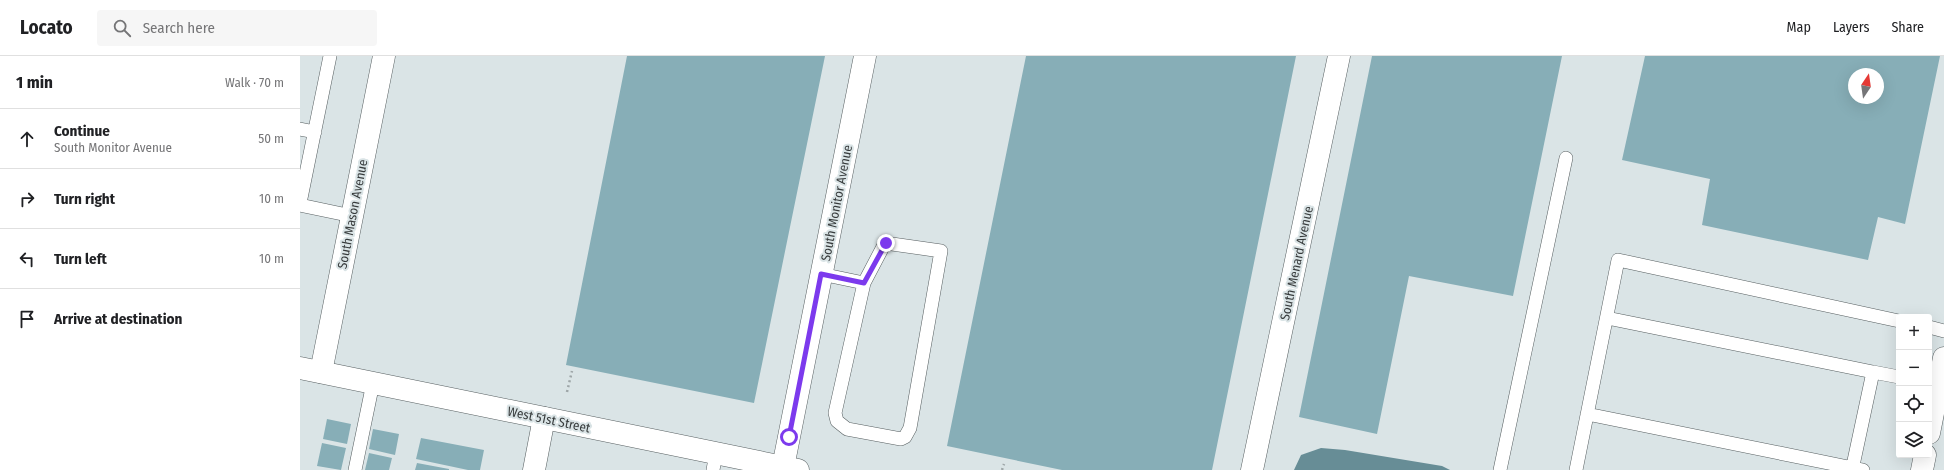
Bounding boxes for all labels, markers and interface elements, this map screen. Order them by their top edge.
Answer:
search box [97,10,377,46]
text: Locato [20,16,73,39]
icon: search [111,17,133,39]
text: Search here [143,19,215,37]
text: Map [1787,19,1811,36]
text: Layers [1833,19,1869,36]
text: Share [1891,19,1924,36]
north arrow [1848,68,1884,104]
text: 1 min [16,72,53,93]
text: Walk · 70 m [225,75,284,90]
text: Continue [54,122,110,140]
icon: ahead [16,128,38,150]
text: 50 m [258,131,284,146]
text: South Monitor Avenue [54,140,172,155]
street label: South Monitor Avenue [818,144,855,262]
street label: South Mason Avenue [335,158,370,270]
icon: right [16,188,38,210]
text: Turn right [54,190,115,208]
text: 10 m [259,191,284,206]
street label: South Menard Avenue [1277,205,1316,322]
route end [877,234,895,252]
icon: left [16,248,38,270]
text: Turn left [54,250,107,268]
text: 10 m [259,251,284,266]
icon: arrive [16,308,38,330]
text: Arrive at destination [54,310,182,328]
map controls [1896,314,1932,458]
button: + [1896,314,1932,350]
button: − [1896,350,1932,386]
button: locate [1896,386,1932,422]
street label: West 51st Street [506,403,592,436]
button: layers [1896,422,1932,458]
route start [780,428,798,446]

